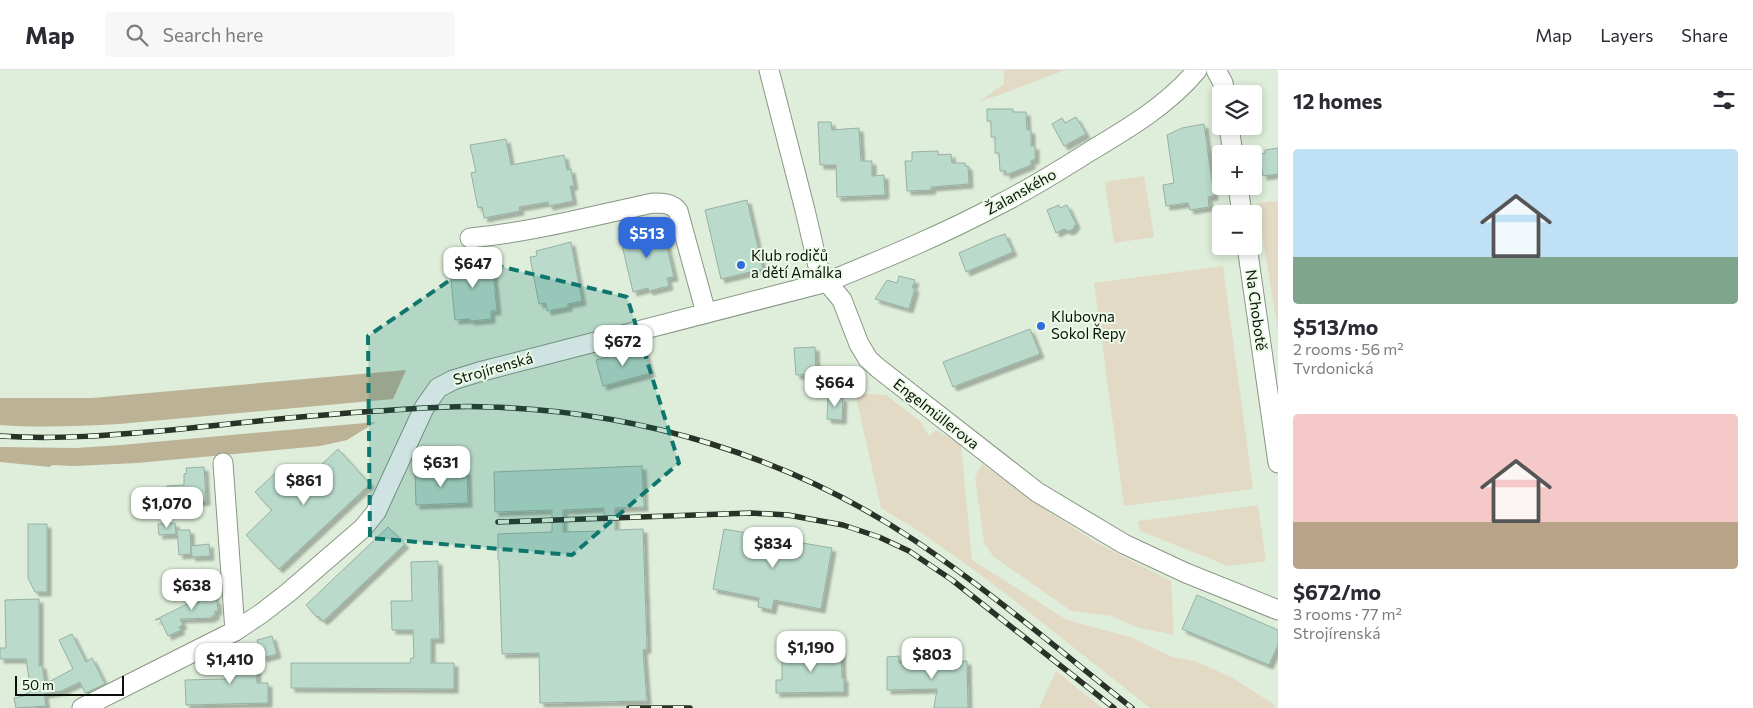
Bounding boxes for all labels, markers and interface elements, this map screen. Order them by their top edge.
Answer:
search box [105,12,455,57]
text: Map [25,20,75,49]
icon: search [123,21,151,49]
text: Search here [163,23,263,46]
text: Map [1535,24,1572,46]
text: Layers [1600,24,1653,46]
text: Share [1681,24,1728,46]
map controls [1212,85,1262,255]
button: layers [1212,85,1262,135]
icon: filters [1710,86,1738,114]
text: 12 homes [1293,88,1382,113]
button: + [1212,145,1262,195]
street label: Žalanského [981,163,1059,218]
icon: home [1471,181,1561,271]
button: − [1212,205,1262,255]
pin: $513 [617,216,677,259]
text: $513 [629,223,665,242]
pin: $647 [443,246,503,289]
place label: Klub rodičů a dětí Amálka [751,246,842,281]
text: $647 [454,253,492,272]
marker: Klub rodičů a dětí Amálka [735,259,747,271]
street label: Na Chobotě [1242,268,1272,352]
place label: Klubovna Sokol Řepy [1051,307,1126,342]
text: $513/mo [1293,314,1378,339]
marker: Klubovna Sokol Řepy [1035,320,1047,332]
pin: $672 [593,324,653,367]
text: $672 [605,331,641,350]
text: 2 rooms · 56 m² [1293,339,1404,358]
street label: Strojírenská [451,348,535,388]
text: Tvrdonická [1293,358,1374,377]
pin: $664 [805,366,865,408]
text: $664 [816,372,854,391]
street label: Engelmüllerova [890,374,983,452]
pin: $631 [411,446,471,488]
icon: home [1471,446,1561,536]
text: $631 [423,452,459,471]
pin: $861 [274,464,334,506]
text: $861 [286,470,322,489]
pin: $1,070 [126,486,208,529]
text: $1,070 [142,493,192,512]
pin: $834 [743,526,803,569]
text: $834 [754,533,792,552]
pin: $638 [162,568,222,611]
text: $638 [173,575,211,594]
text: $672/mo [1293,579,1381,604]
text: 3 rooms · 77 m² [1293,604,1402,623]
text: Strojírenská [1293,623,1381,642]
pin: $1,190 [770,630,852,673]
text: $1,190 [788,637,835,656]
pin: $803 [902,638,962,680]
pin: $1,410 [189,642,271,685]
text: $803 [913,644,951,663]
text: $1,410 [206,649,254,668]
scale bar [15,673,124,696]
text: 50 m [22,676,54,693]

